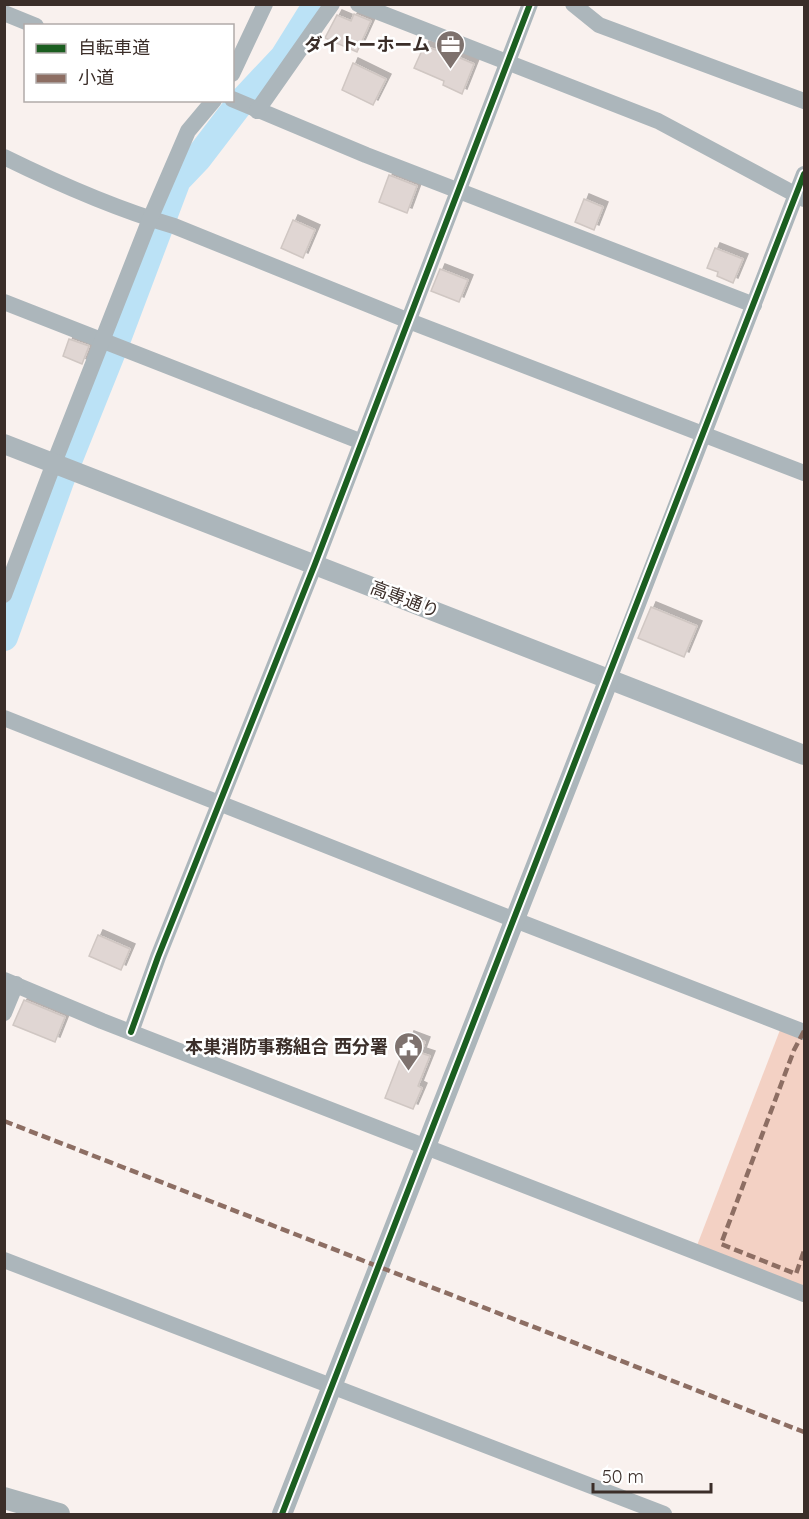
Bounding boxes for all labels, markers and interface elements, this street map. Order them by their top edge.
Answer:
legend [24,24,234,102]
office icon: ダイトーホーム [435,28,467,70]
place label: ダイトーホーム [305,33,430,56]
text: 自転車道 [78,36,150,59]
text: 小道 [78,66,114,89]
street label: 高専通り [367,575,443,623]
public building icon: 本巣消防事務組合 西分署 [393,1030,425,1072]
place label: 本巣消防事務組合 西分署 [185,1035,388,1058]
scale bar [593,1456,712,1494]
text: 50 m [602,1465,644,1488]

